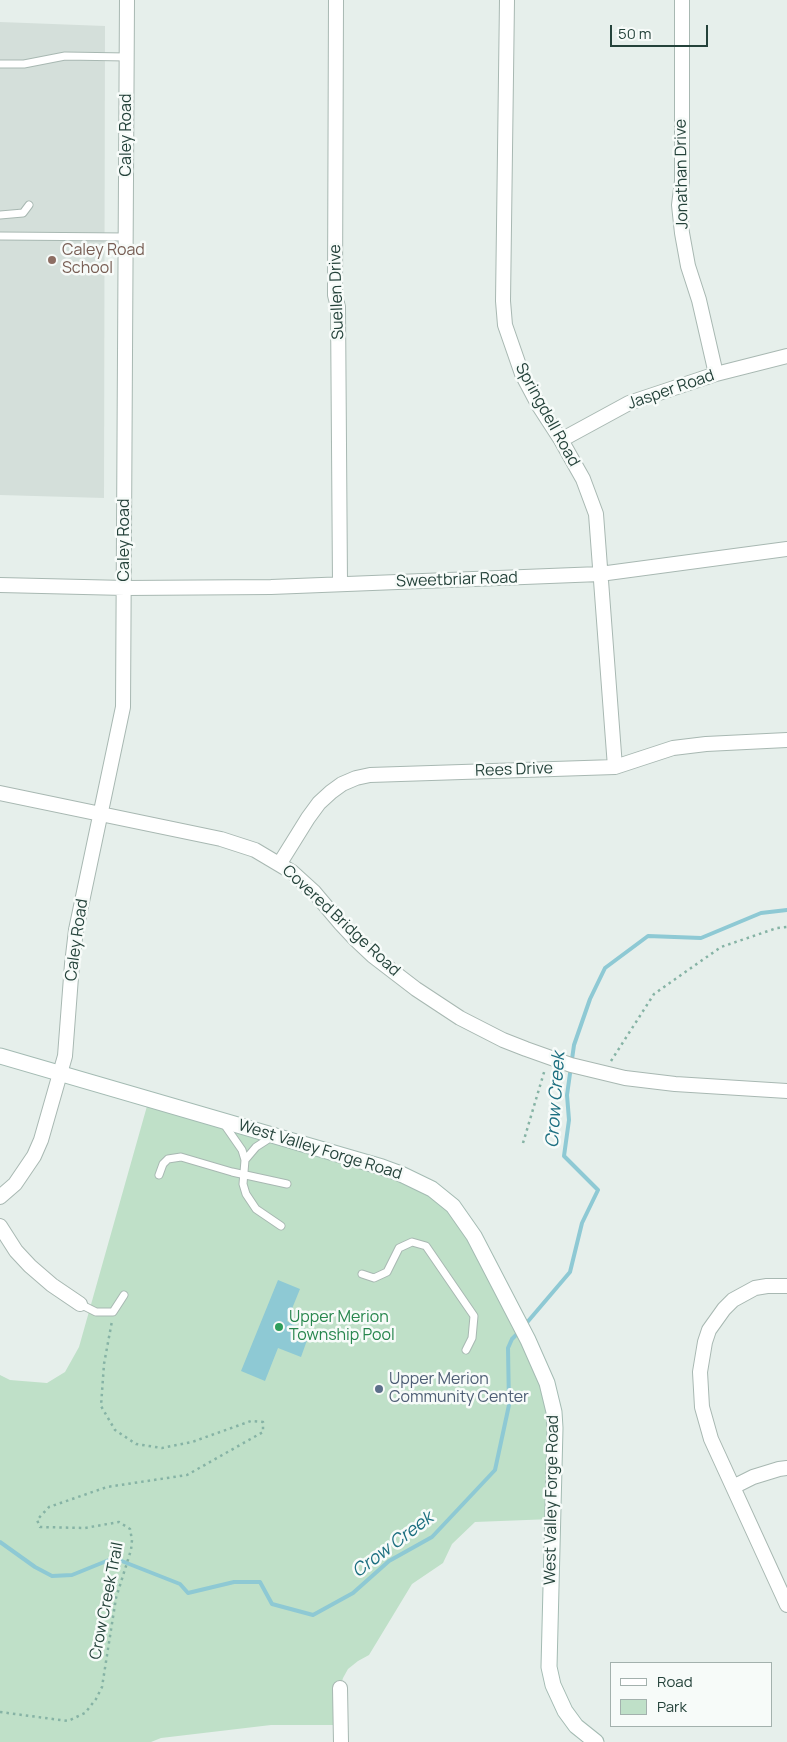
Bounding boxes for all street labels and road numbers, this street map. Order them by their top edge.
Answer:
street label: Caley Road [117,94,137,176]
street label: Jonathan Drive [671,119,693,229]
street label: Suellen Drive [326,244,348,340]
street label: Springdell Road [511,360,583,470]
street label: Jasper Road [625,366,717,414]
street label: Caley Road [115,499,135,581]
street label: Sweetbriar Road [396,568,518,592]
street label: Rees Drive [475,759,553,781]
street label: Covered Bridge Road [278,861,404,981]
street label: Caley Road [62,898,92,982]
street label: West Valley Forge Road [236,1116,404,1184]
street label: West Valley Forge Road [541,1415,563,1585]
street label: Crow Creek Trail [86,1541,128,1661]

